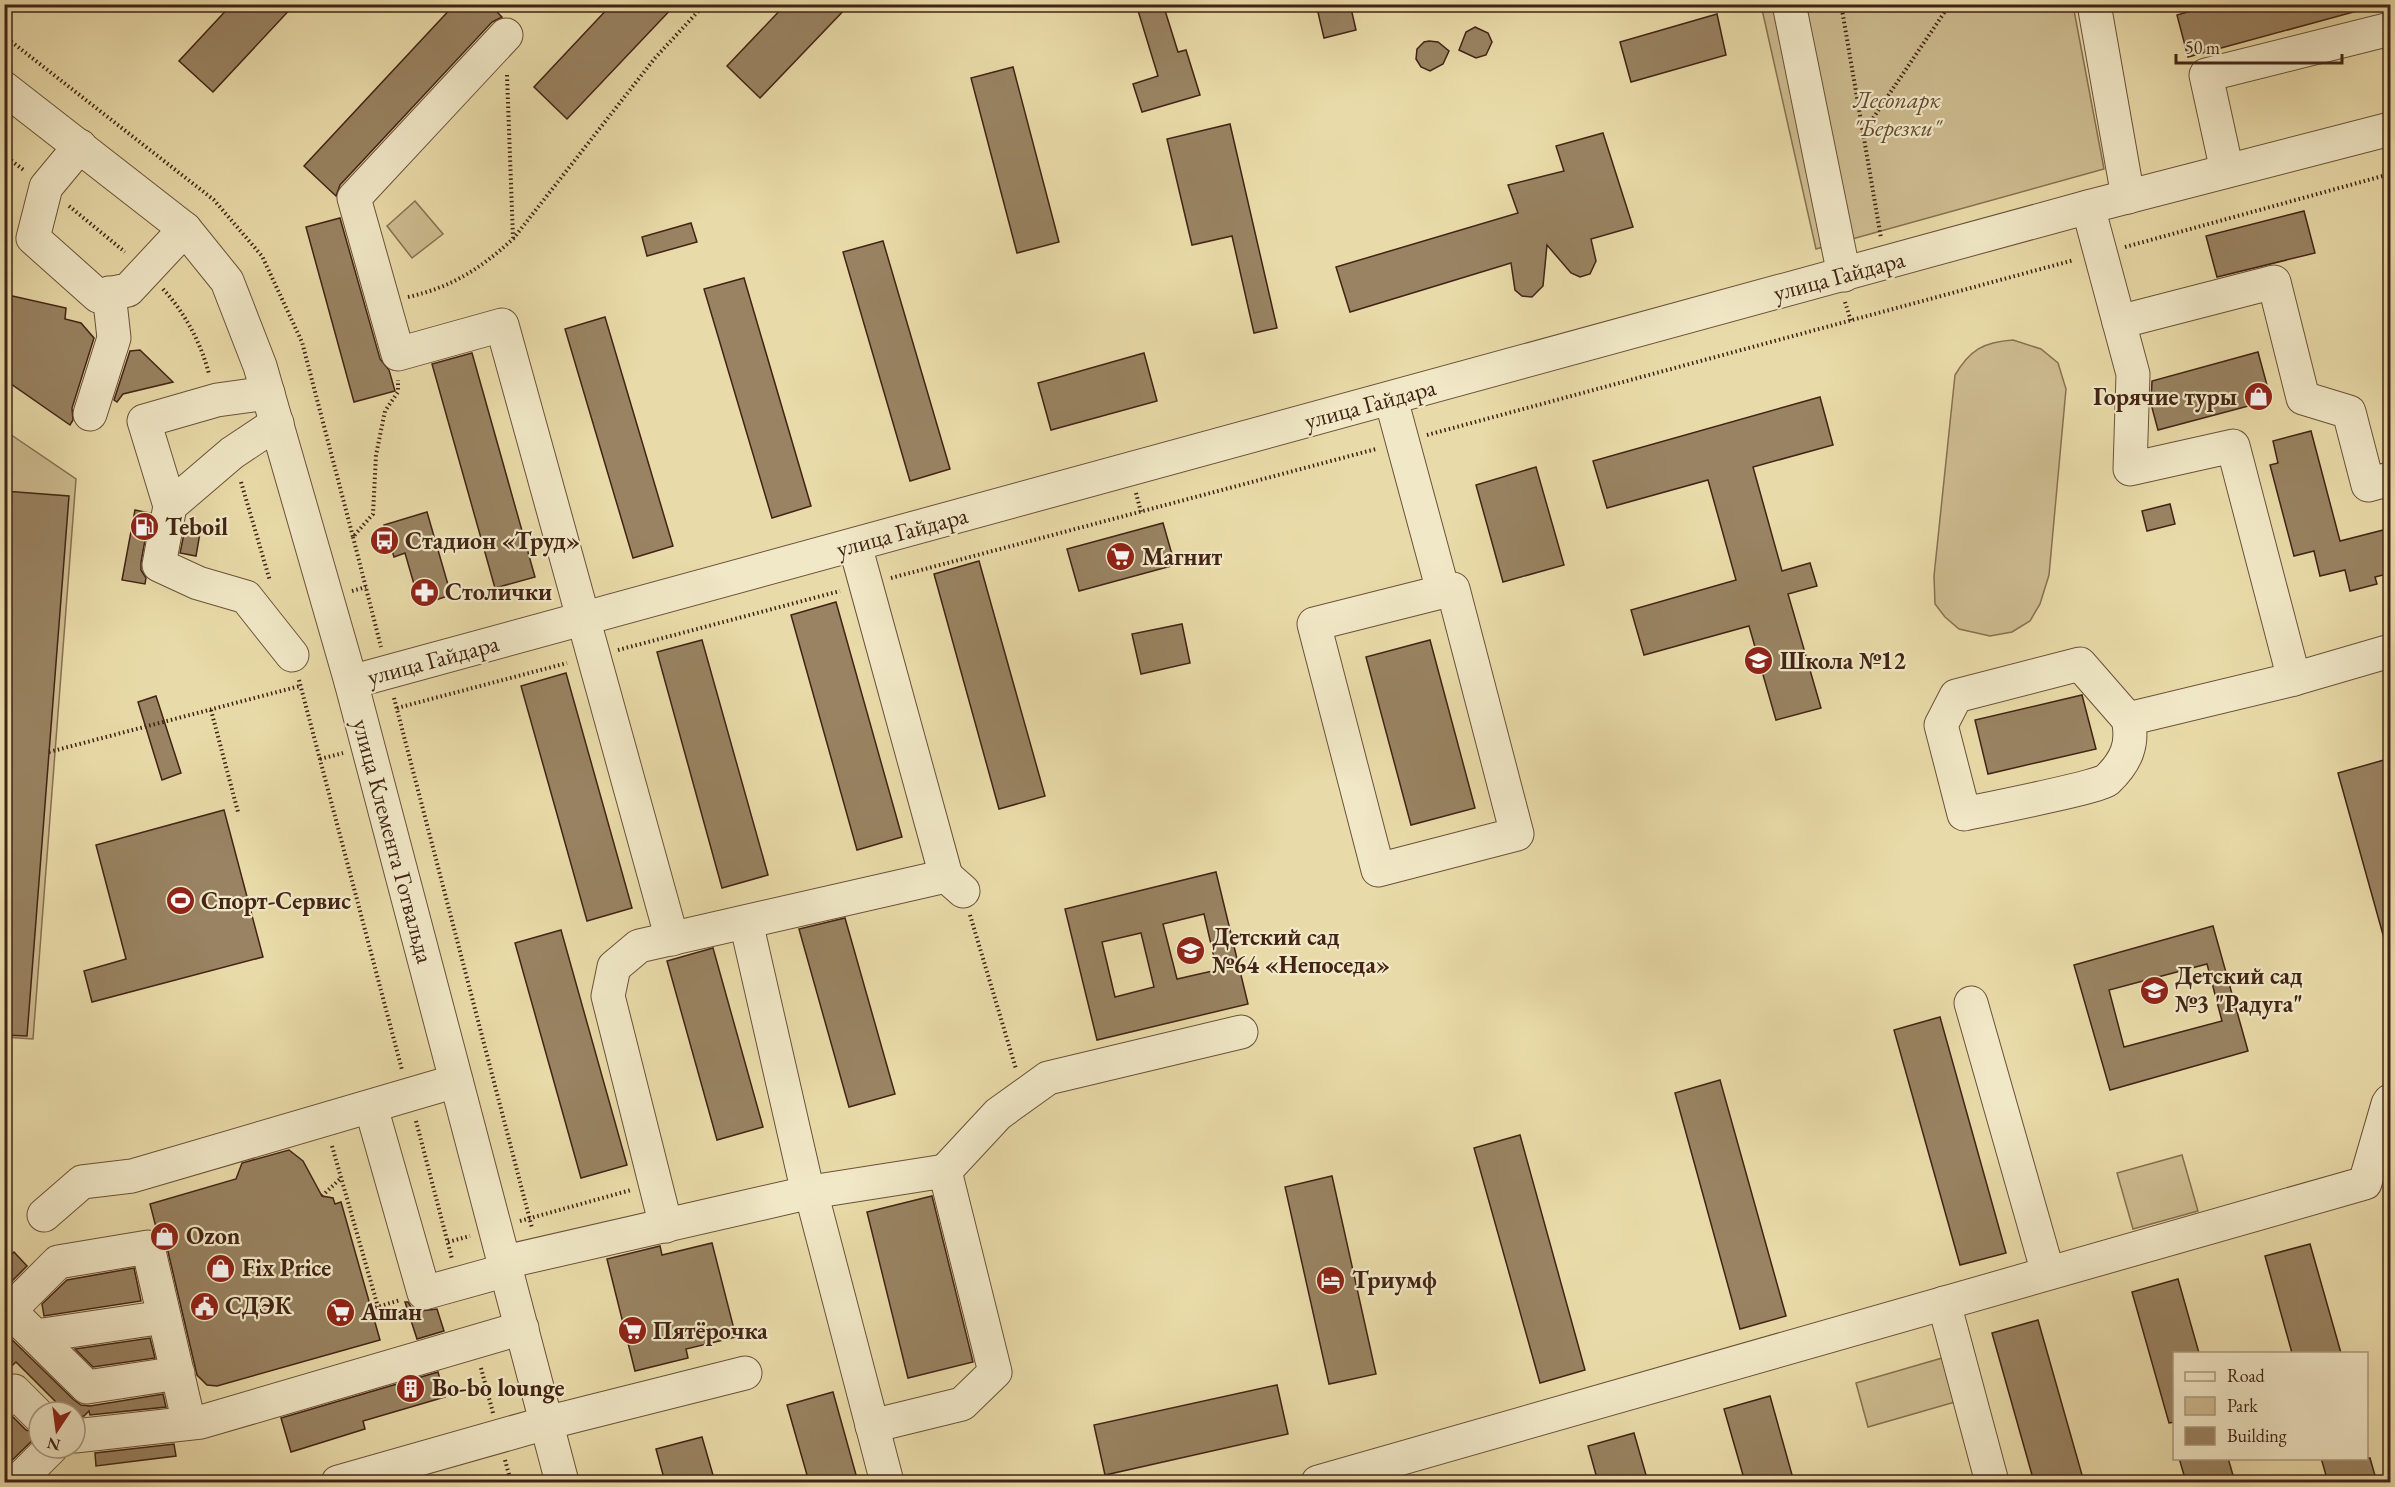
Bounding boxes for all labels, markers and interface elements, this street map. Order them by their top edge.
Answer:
scale bar [2176,27,2342,65]
text: 50 m [2185,36,2220,59]
park label: Лесопарк "Березки" [1853,84,1943,143]
street label: улица Гайдара [1770,243,1908,308]
street label: улица Гайдара [1301,371,1439,436]
place label: Горячие туры [2093,381,2237,413]
shop icon: Горячие туры [2242,381,2274,413]
street label: улица Гайдара [833,499,971,564]
fuel station icon: Teboil [128,511,160,543]
place label: Teboil [165,511,228,542]
bus stop icon: Стадион «Труд» [368,525,400,557]
place label: Стадион «Труд» [405,525,580,557]
supermarket icon: Магнит [1105,541,1137,573]
place label: Магнит [1142,541,1223,572]
pharmacy icon: Столички [408,576,440,608]
place label: Столички [445,576,552,607]
street label: улица Гайдара [364,627,502,692]
school or university icon: Школа №12 [1743,645,1775,677]
place label: Школа №12 [1780,645,1906,676]
street label: улица Клемента Готвальда [346,715,441,967]
sports icon: Спорт-Сервис [164,885,196,917]
place label: Спорт-Сервис [201,885,351,916]
place label: Детский сад №64 «Непоседа» [1212,921,1390,980]
school or university icon: Детский сад №64 «Непоседа» [1175,935,1207,967]
place label: Детский сад №3 "Радуга" [2175,960,2303,1020]
school or university icon: Детский сад №3 "Радуга" [2138,974,2170,1006]
shop icon: Ozon [149,1220,181,1252]
place label: Ozon [186,1220,241,1251]
shop icon: Fix Price [205,1252,237,1284]
place label: Fix Price [242,1252,331,1283]
hotel icon: Триумф [1315,1264,1347,1296]
place label: Триумф [1352,1264,1437,1296]
public building icon: СДЭК [188,1290,220,1322]
place label: СДЭК [225,1290,293,1321]
supermarket icon: Ашан [324,1296,356,1328]
place label: Ашан [360,1296,422,1327]
supermarket icon: Пятёрочка [616,1315,648,1347]
place label: Пятёрочка [653,1315,768,1346]
legend [2173,1352,2368,1460]
text: Road [2227,1364,2266,1387]
building icon: Bo-bo lounge [395,1372,427,1404]
place label: Bo-bo lounge [432,1372,565,1404]
text: Park [2227,1394,2258,1417]
north arrow [27,1400,87,1460]
text: Building [2227,1424,2287,1447]
text: N [45,1432,62,1456]

